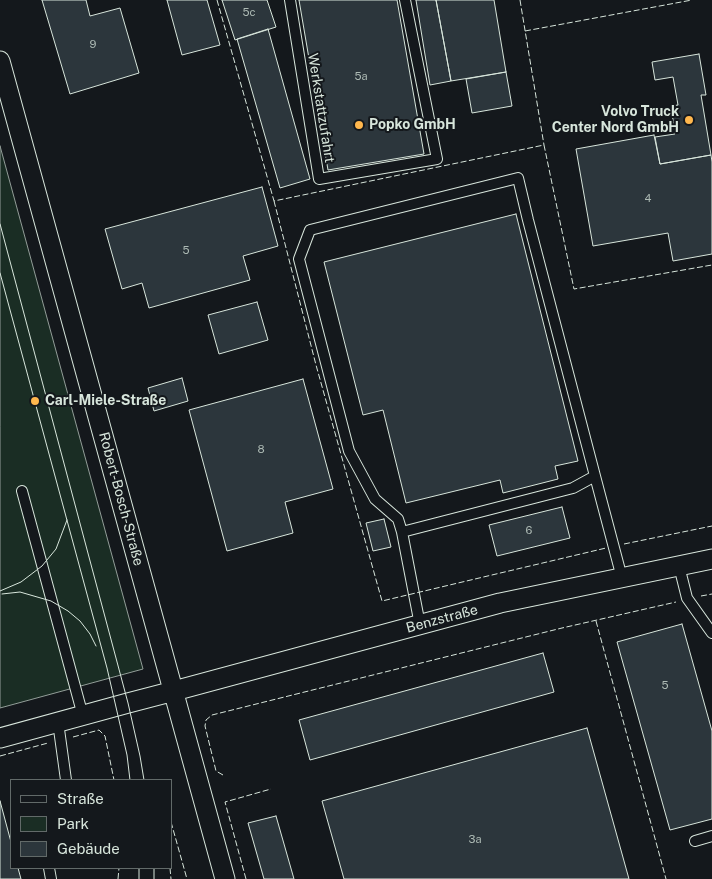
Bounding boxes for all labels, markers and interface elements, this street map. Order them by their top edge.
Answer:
house number: 5c [242,6,256,20]
house number: 9 [90,38,96,52]
street label: Werkstattzufahrt [304,52,338,164]
house number: 5a [354,70,368,84]
place label: Volvo Truck Center Nord GmbH [552,104,679,136]
marker: Volvo Truck Center Nord GmbH [683,114,695,126]
place label: Popko GmbH [369,117,456,133]
marker: Popko GmbH [353,119,365,131]
house number: 4 [645,192,651,206]
house number: 5 [182,244,190,258]
place label: Carl-Miele-Straße [45,393,166,409]
marker: Carl-Miele-Straße [29,395,41,407]
street label: Robert-Bosch-Straße [95,430,147,568]
house number: 8 [257,443,265,457]
house number: 6 [526,524,532,538]
street label: Benzstraße [404,601,480,637]
house number: 5 [661,679,669,693]
legend [10,779,172,869]
text: Straße [57,790,104,807]
text: Park [57,815,89,832]
house number: 3a [468,833,482,847]
text: Gebäude [57,840,120,857]

